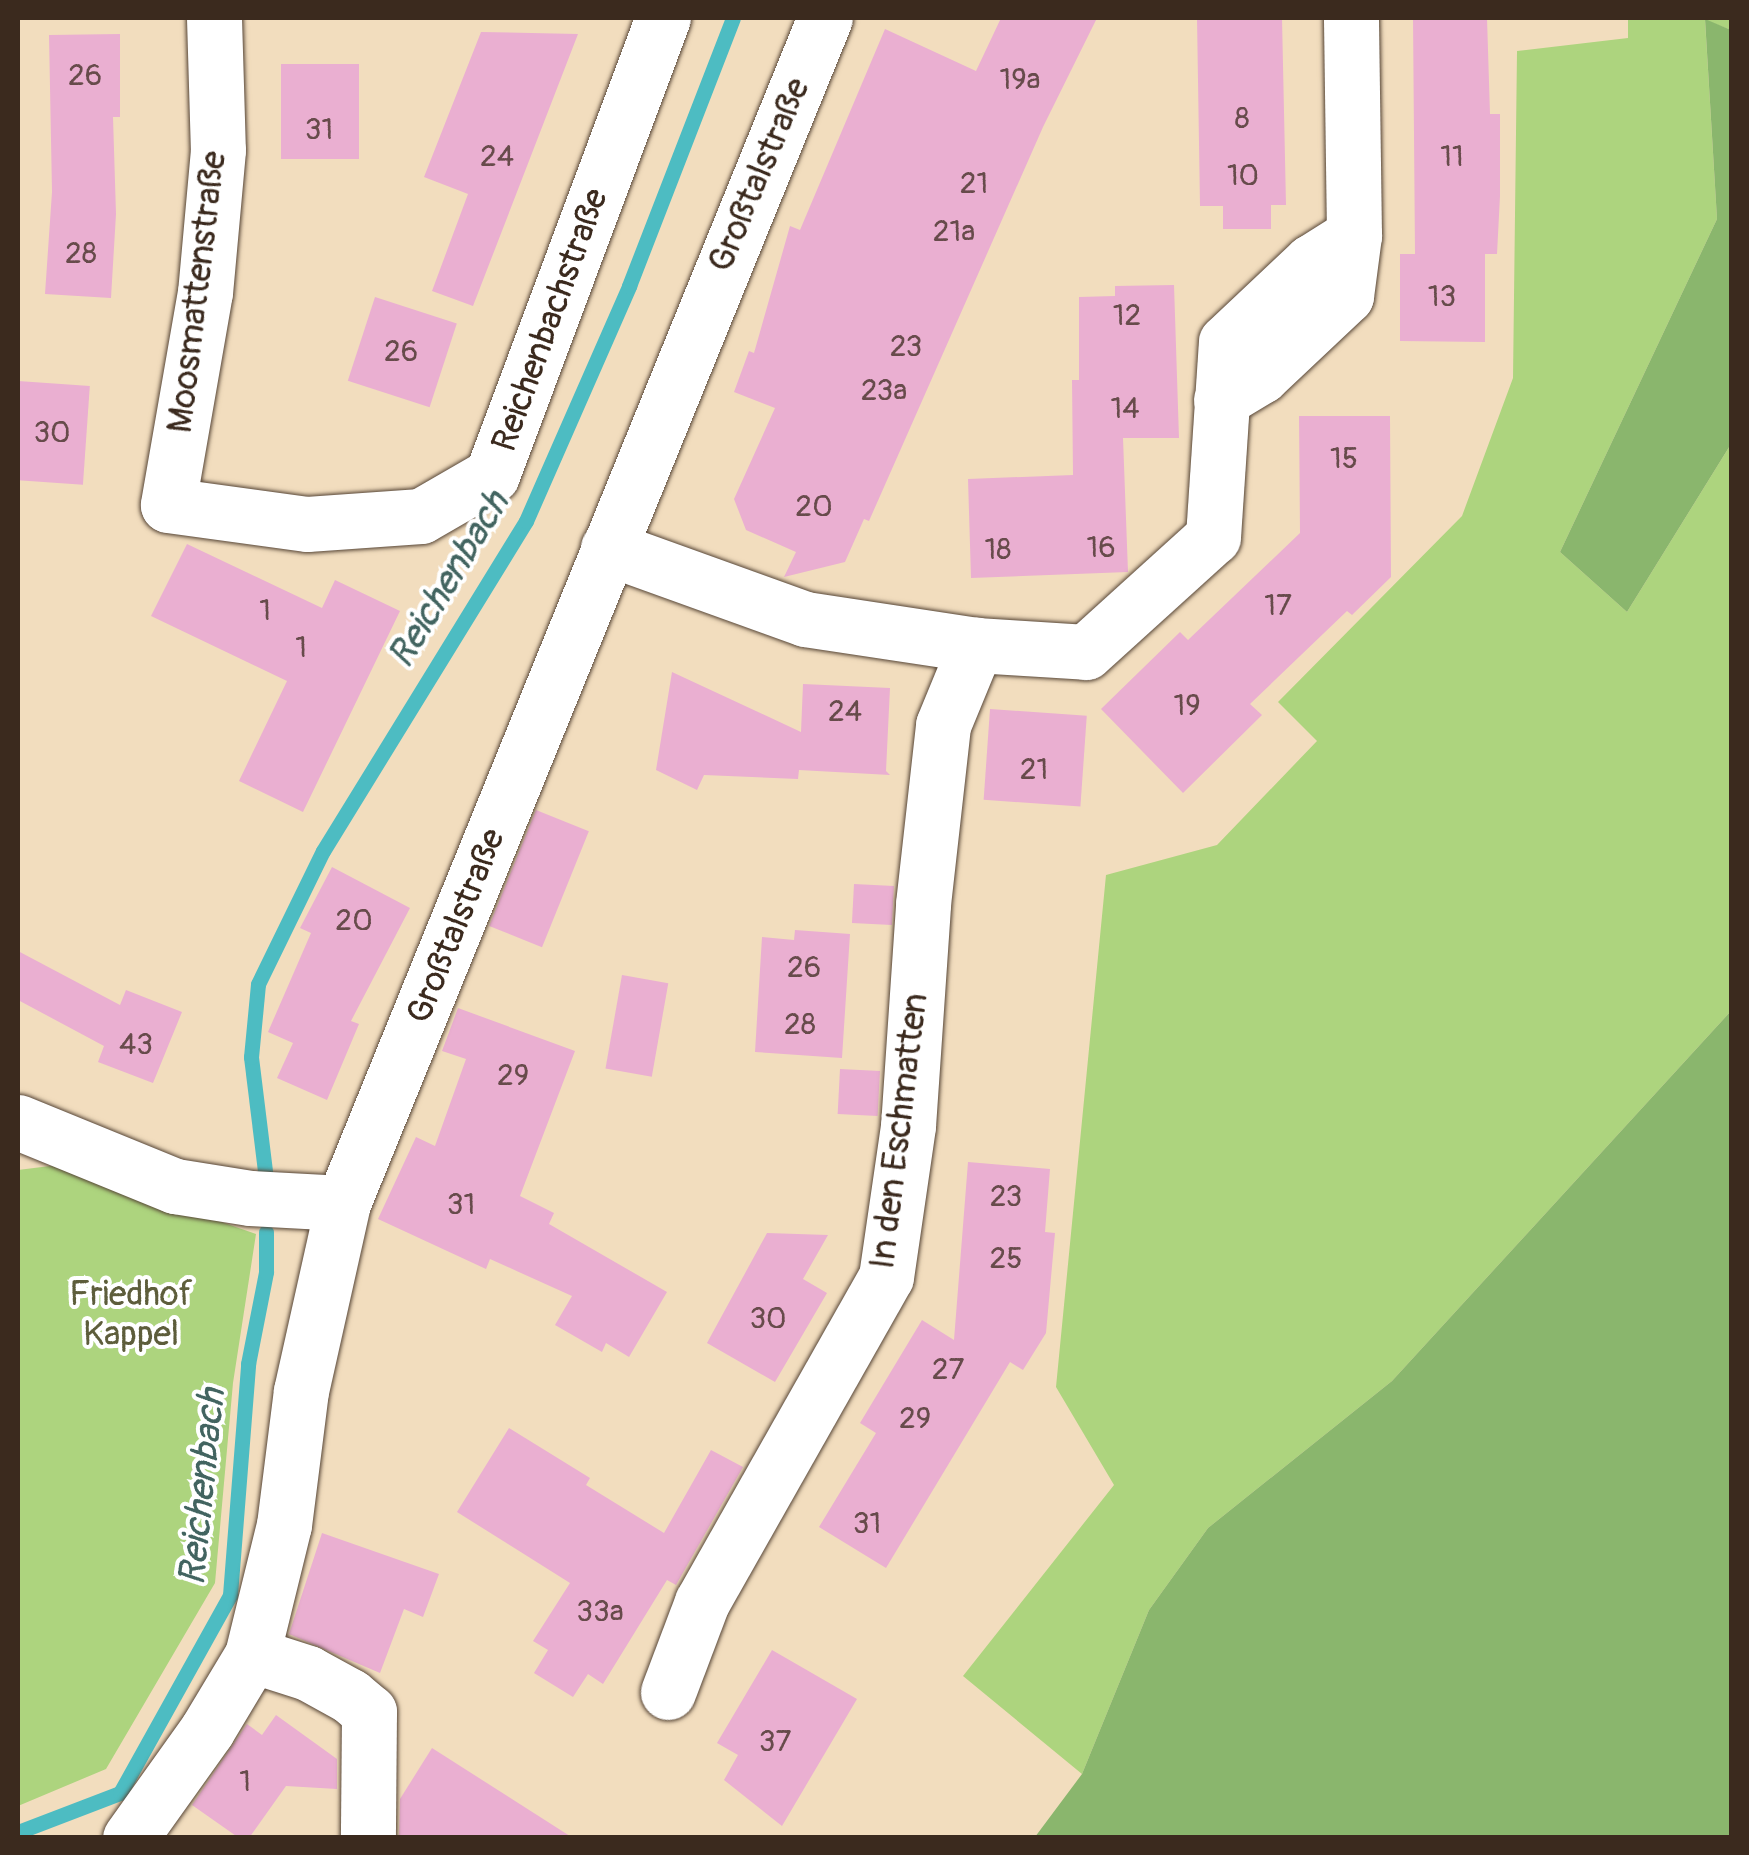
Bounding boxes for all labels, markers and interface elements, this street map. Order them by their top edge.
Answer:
house number: 26 [68,58,102,94]
house number: 19a [999,62,1041,98]
street label: Großtalstraße [699,72,819,278]
house number: 8 [1234,101,1250,137]
house number: 31 [305,112,333,148]
house number: 24 [480,139,514,175]
house number: 11 [1440,139,1464,175]
street label: Moosmattenstraße [159,149,235,435]
house number: 10 [1227,158,1259,194]
house number: 21 [960,166,988,202]
street label: Reichenbachstraße [483,183,617,457]
house number: 21a [933,214,975,250]
house number: 28 [65,236,97,272]
house number: 13 [1428,279,1456,315]
house number: 12 [1113,298,1141,334]
house number: 23 [890,329,922,365]
house number: 26 [384,334,418,370]
house number: 23a [861,373,907,409]
house number: 14 [1110,391,1140,427]
house number: 30 [33,415,71,451]
house number: 15 [1330,441,1358,477]
water label: Reichenbach [379,484,519,676]
house number: 20 [795,489,833,525]
house number: 16 [1086,530,1116,566]
house number: 18 [985,532,1011,568]
house number: 17 [1264,588,1292,624]
house number: 1 [259,593,271,629]
house number: 1 [295,630,307,666]
house number: 19 [1173,688,1201,724]
house number: 24 [828,694,862,730]
house number: 21 [1020,752,1048,788]
street label: Großtalstraße [398,822,514,1030]
house number: 20 [335,903,373,939]
house number: 26 [787,950,821,986]
street label: In den Eschmatten [861,991,937,1271]
house number: 28 [784,1007,816,1043]
house number: 43 [119,1027,153,1063]
house number: 29 [497,1058,529,1094]
house number: 23 [990,1179,1022,1215]
house number: 31 [447,1187,475,1223]
house number: 25 [989,1241,1023,1277]
park label: Friedhof Kappel [69,1273,193,1355]
house number: 30 [749,1301,787,1337]
house number: 27 [932,1352,964,1388]
water label: Reichenbach [170,1386,236,1588]
house number: 29 [899,1401,931,1437]
house number: 31 [853,1506,881,1542]
house number: 33a [576,1594,624,1630]
house number: 37 [759,1724,791,1760]
house number: 1 [239,1764,251,1800]

